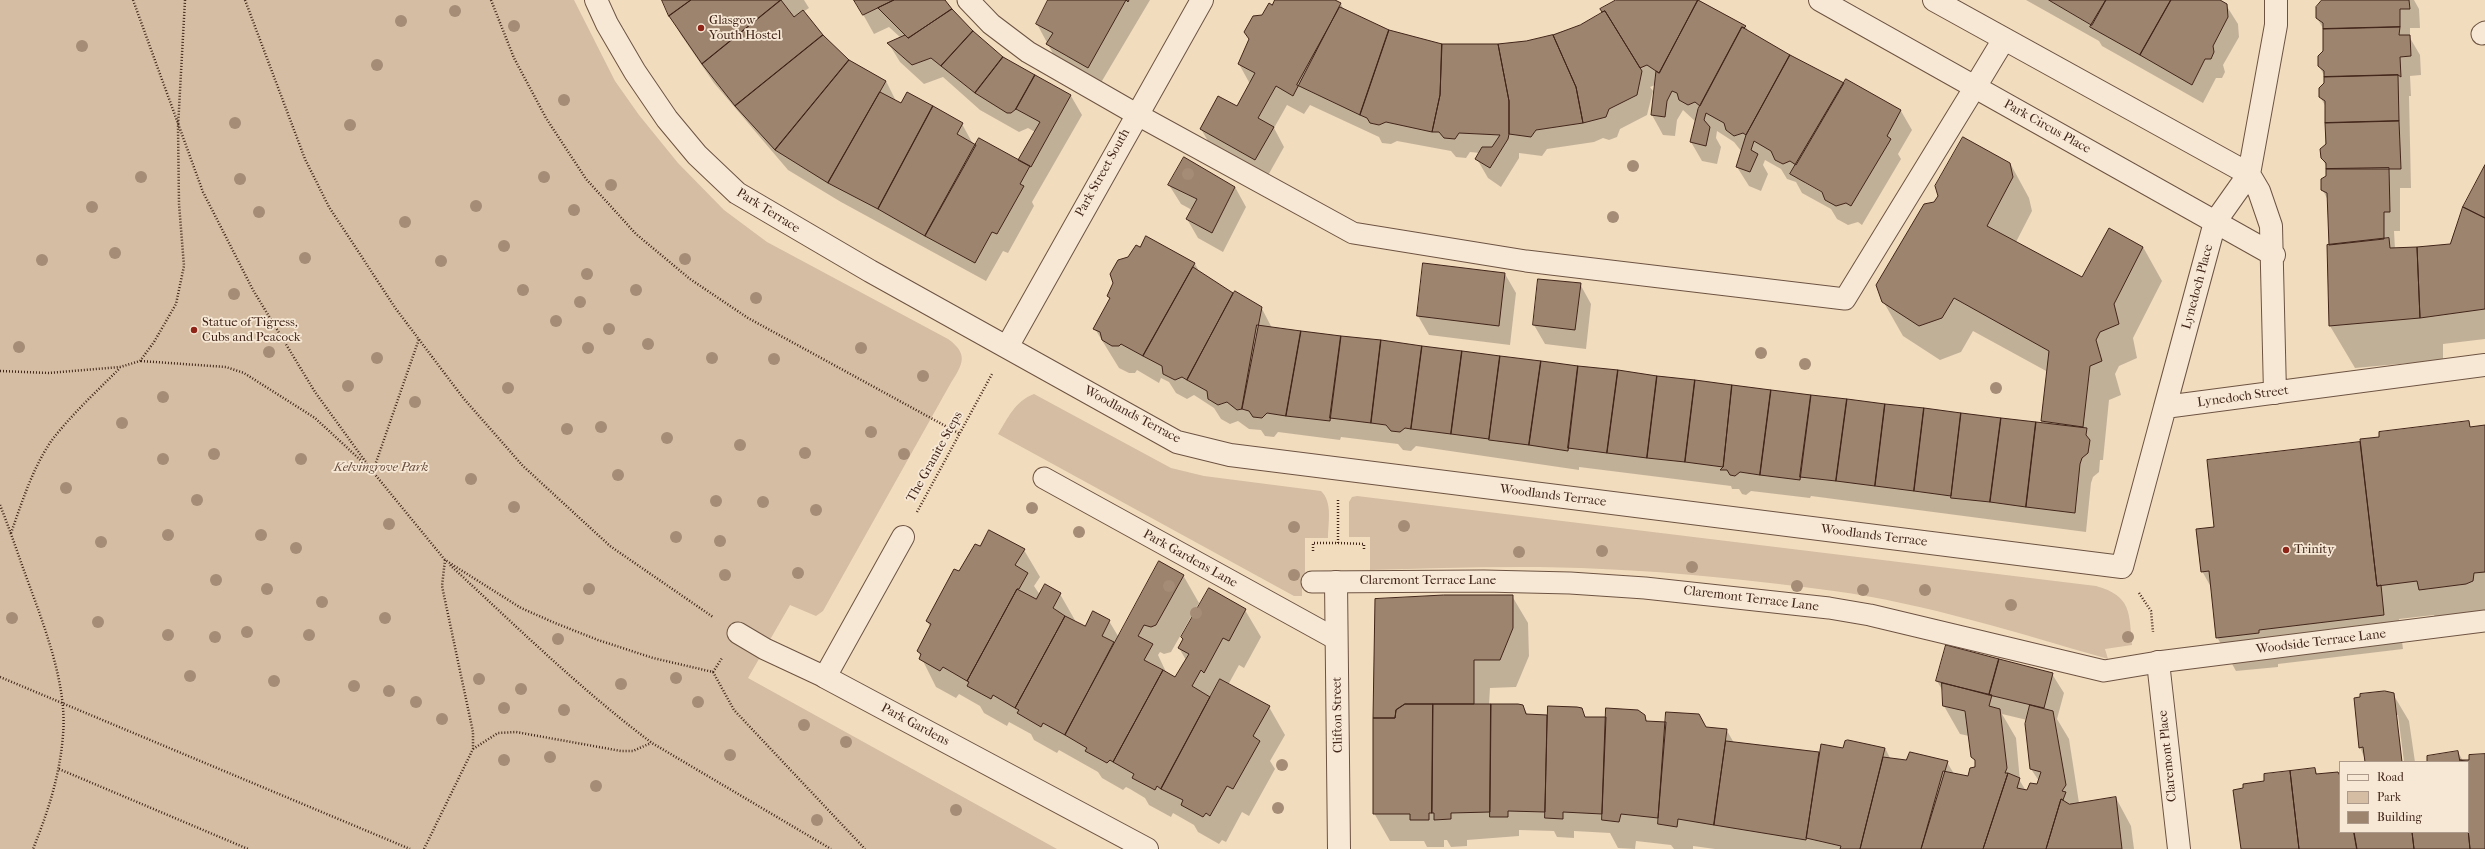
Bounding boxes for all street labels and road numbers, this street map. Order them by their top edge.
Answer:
street label: Park Circus Place [2001,97,2093,157]
street label: Park Street South [1072,126,1134,220]
street label: Park Terrace [733,185,803,237]
street label: Lynedoch Place [2179,243,2217,331]
street label: Woodlands Terrace [1081,383,1183,447]
street label: Lynedoch Street [2196,383,2290,411]
street label: The Granite Steps [904,409,966,505]
street label: Woodlands Terrace [1499,482,1607,510]
street label: Woodlands Terrace [1820,522,1928,550]
street label: Park Gardens Lane [1140,527,1240,591]
street label: Claremont Terrace Lane [1360,573,1496,589]
street label: Claremont Terrace Lane [1682,583,1820,615]
street label: Woodside Terrace Lane [2255,626,2387,658]
street label: Clifton Street [1330,677,1346,753]
street label: Park Gardens [878,700,952,750]
street label: Claremont Place [2155,709,2181,803]

